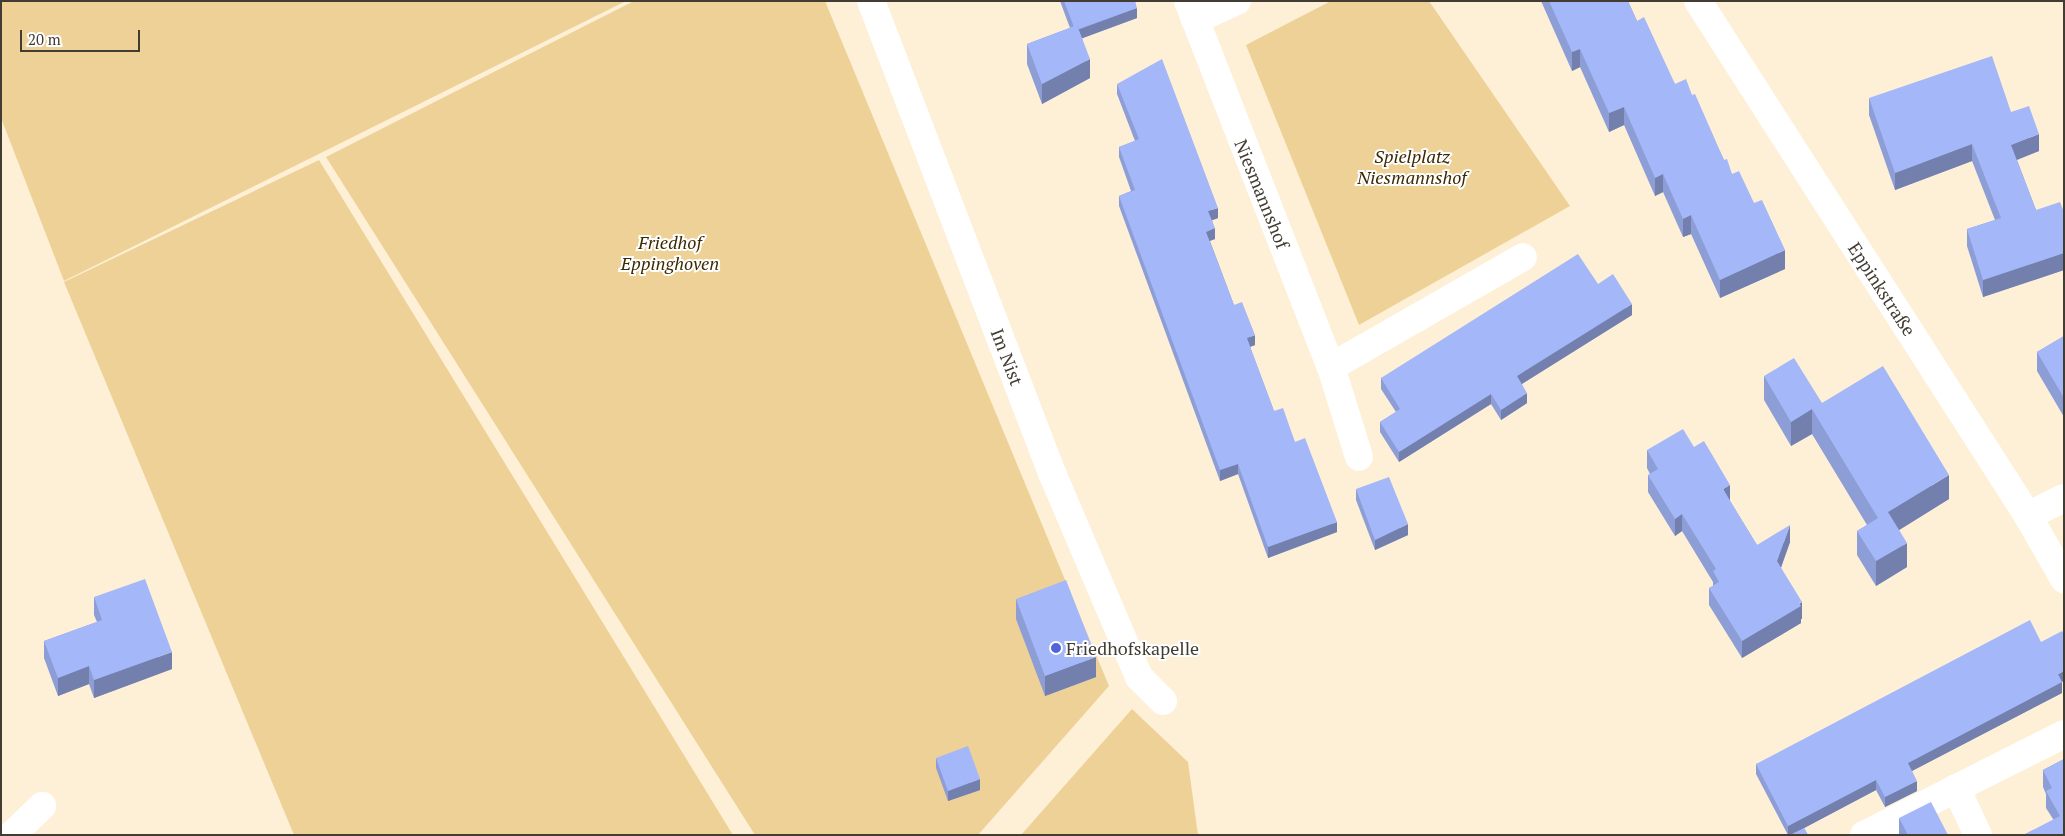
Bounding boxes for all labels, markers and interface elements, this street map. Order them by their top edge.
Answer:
scale bar [22,20,142,52]
text: 20 m [28,29,61,49]
street label: Niesmannshof [1230,136,1294,252]
park label: Spielplatz Niesmannshof [1357,146,1467,188]
park label: Friedhof Eppinghoven [621,232,719,274]
street label: Eppinkstraße [1844,238,1920,340]
street label: Im Nist [986,325,1028,389]
place label: Friedhofskapelle [1066,637,1199,659]
marker: Friedhofskapelle [1050,642,1062,654]

